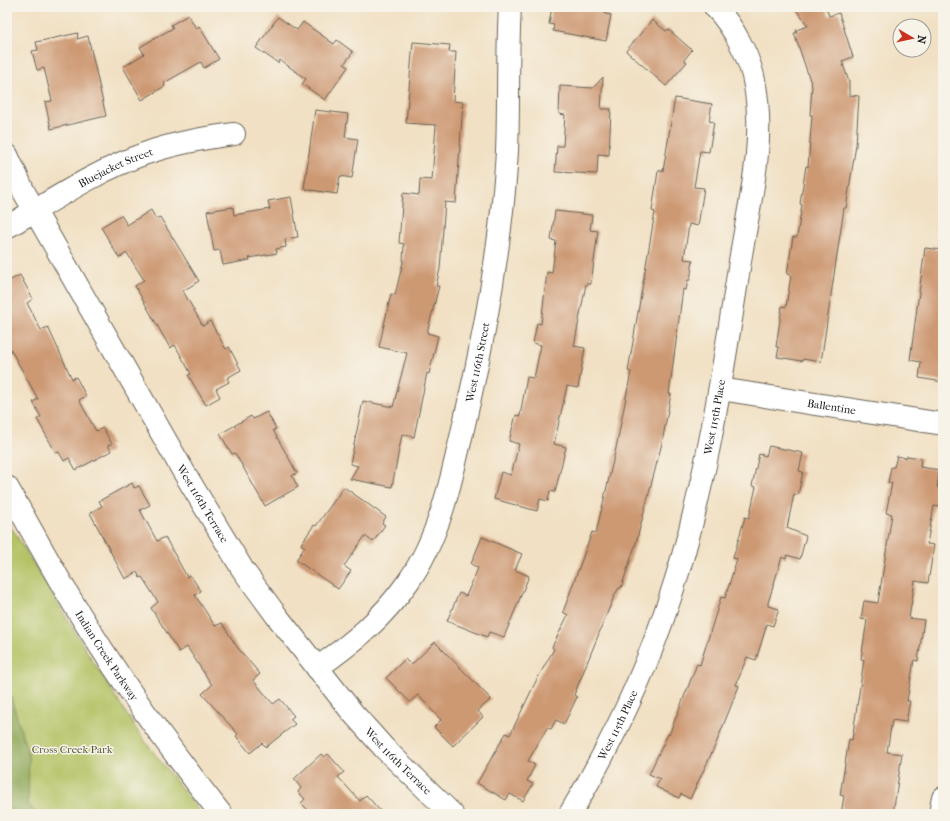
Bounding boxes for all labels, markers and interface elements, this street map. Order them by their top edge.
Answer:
north arrow [892,18,932,58]
text: N [914,34,928,45]
street label: Bluejacket Street [76,145,155,190]
street label: West 116th Street [463,321,492,404]
street label: West 115th Place [701,378,728,457]
street label: Ballentine [806,396,857,417]
street label: West 116th Terrace [174,461,232,545]
street label: Indian Creek Parkway [73,608,142,704]
street label: West 115th Place [595,687,640,763]
street label: West 116th Terrace [362,724,435,797]
park label: Cross Creek Park [32,743,113,756]

